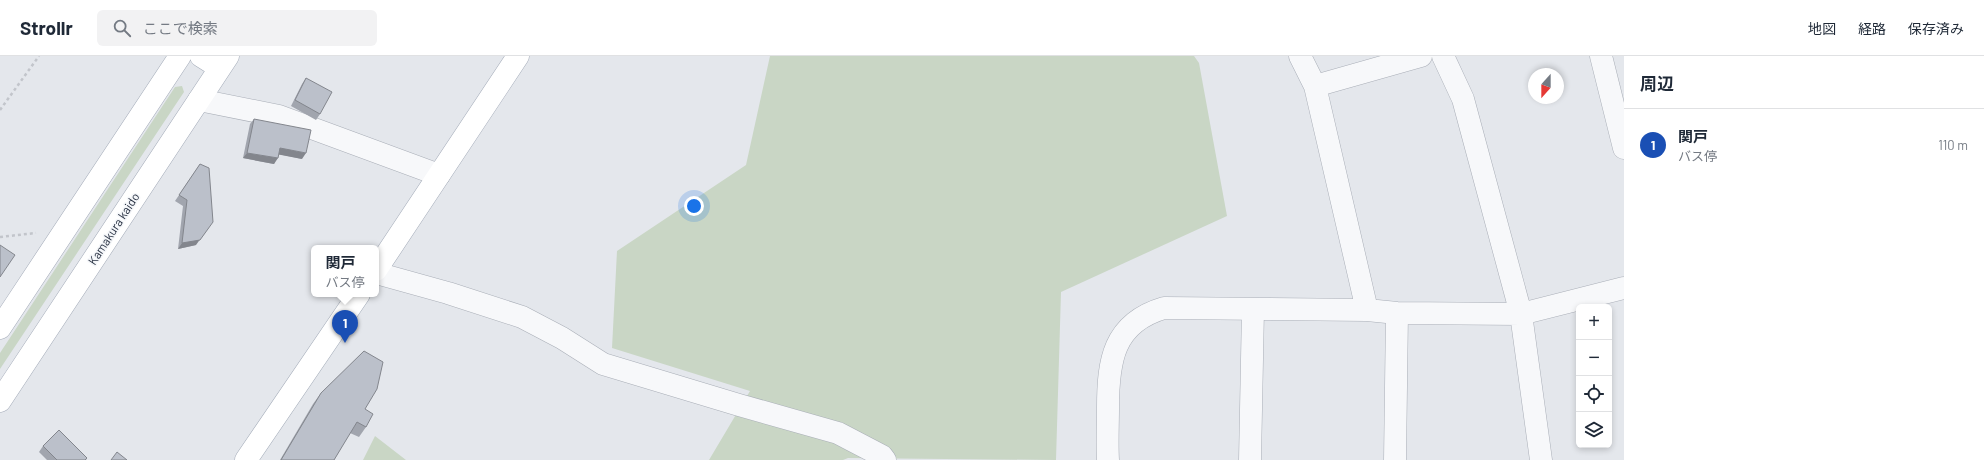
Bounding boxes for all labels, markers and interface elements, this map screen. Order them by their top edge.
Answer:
search box [97,10,377,46]
text: Strollr [20,16,73,39]
icon: search [111,17,133,39]
text: ここで検索 [143,19,218,37]
text: 地図 [1808,20,1836,37]
text: 経路 [1858,20,1886,37]
text: 保存済み [1908,20,1964,37]
north arrow [1528,68,1564,104]
text: 周辺 [1640,73,1674,93]
text: 関戸 [1678,127,1708,145]
text: 1 [1651,137,1655,153]
text: 110 m [1938,137,1968,153]
text: バス停 [1678,148,1717,164]
street label: Kamakura kaido [85,190,142,267]
your location [684,196,704,216]
popup [311,245,379,297]
text: 関戸 [325,253,356,271]
text: バス停 [325,274,365,290]
map controls [1576,304,1612,448]
button: + [1576,304,1612,340]
pin: 1 [332,310,358,343]
button: − [1576,340,1612,376]
button: locate [1576,376,1612,412]
button: layers [1576,412,1612,448]

